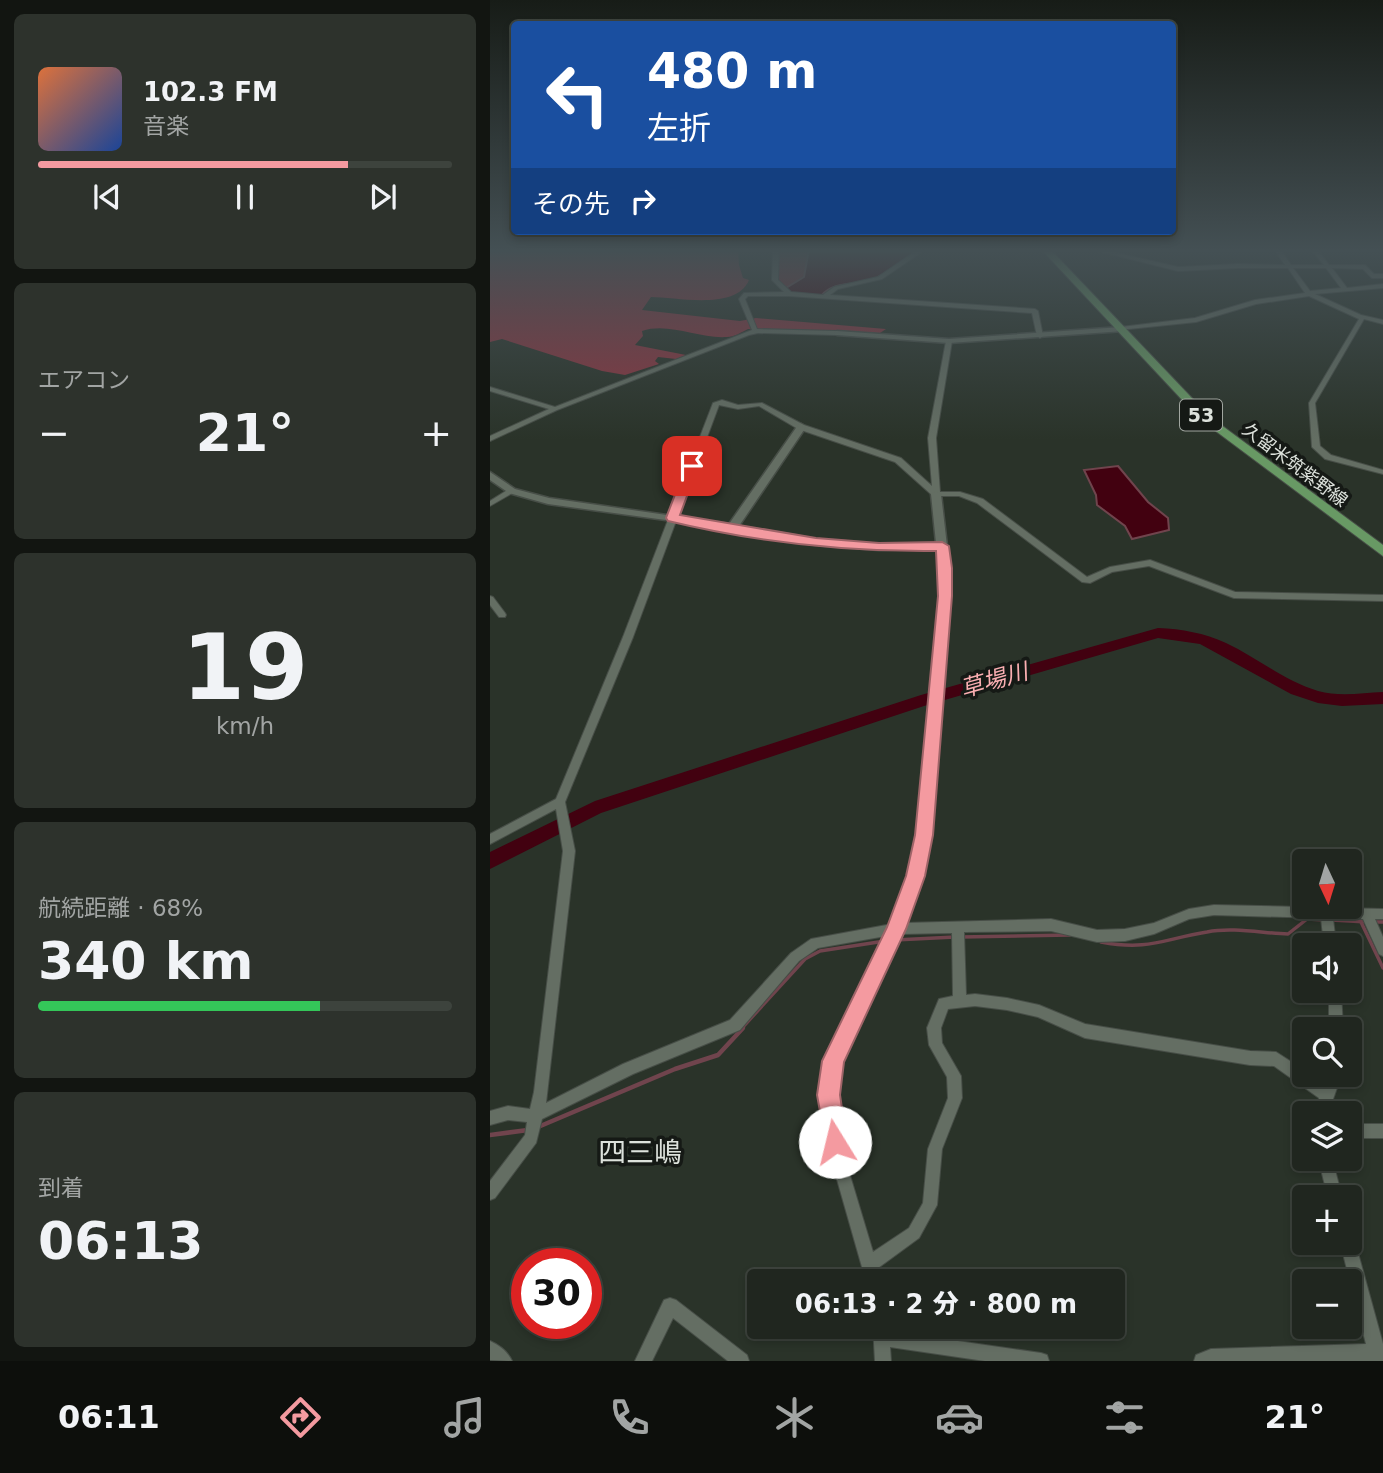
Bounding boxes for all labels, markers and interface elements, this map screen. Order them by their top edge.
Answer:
text: 480 m [647,43,817,100]
icon: left [532,49,623,140]
text: 102.3 FM [143,77,278,107]
text: 左折 [647,109,711,147]
text: 音楽 [143,113,189,139]
icon: previous [88,178,126,216]
icon: pause [226,178,264,216]
icon: next [364,178,402,216]
icon: right [624,182,662,220]
text: その先 [532,189,610,219]
text: エアコン [38,367,130,393]
road number: 53 [1180,400,1222,430]
text: 21° [196,403,294,463]
text: − [38,411,70,455]
text: + [420,411,452,455]
street label: 久留米筑紫野線 [1239,418,1352,511]
pin [662,436,722,496]
icon: arrive [673,447,711,485]
text: 19 [182,615,308,720]
water label: 草場川 [957,657,1034,702]
text: km/h [216,713,274,739]
north arrow [1292,849,1362,919]
map controls [1292,849,1362,1339]
text: 航続距離 · 68% [38,895,203,921]
text: 340 km [38,931,253,991]
button: sound [1292,933,1362,1003]
button: search [1292,1017,1362,1087]
button: layers [1292,1101,1362,1171]
position arrow [798,1105,872,1179]
district label: 四三嶋 [598,1136,682,1169]
text: 到着 [38,1175,84,1201]
button: + [1292,1185,1362,1255]
text: 06:13 [38,1211,204,1271]
speed limit sign: 30 [511,1248,602,1339]
button: − [1292,1269,1362,1339]
text: 06:13 · 2 分 · 800 m [795,1289,1077,1319]
icon: directions [276,1393,325,1442]
icon: music [440,1393,489,1442]
icon: phone [605,1393,654,1442]
icon: climate [770,1393,819,1442]
icon: car [935,1393,984,1442]
icon: filters [1100,1393,1149,1442]
text: 06:11 [58,1398,160,1436]
text: 21° [1264,1398,1325,1436]

